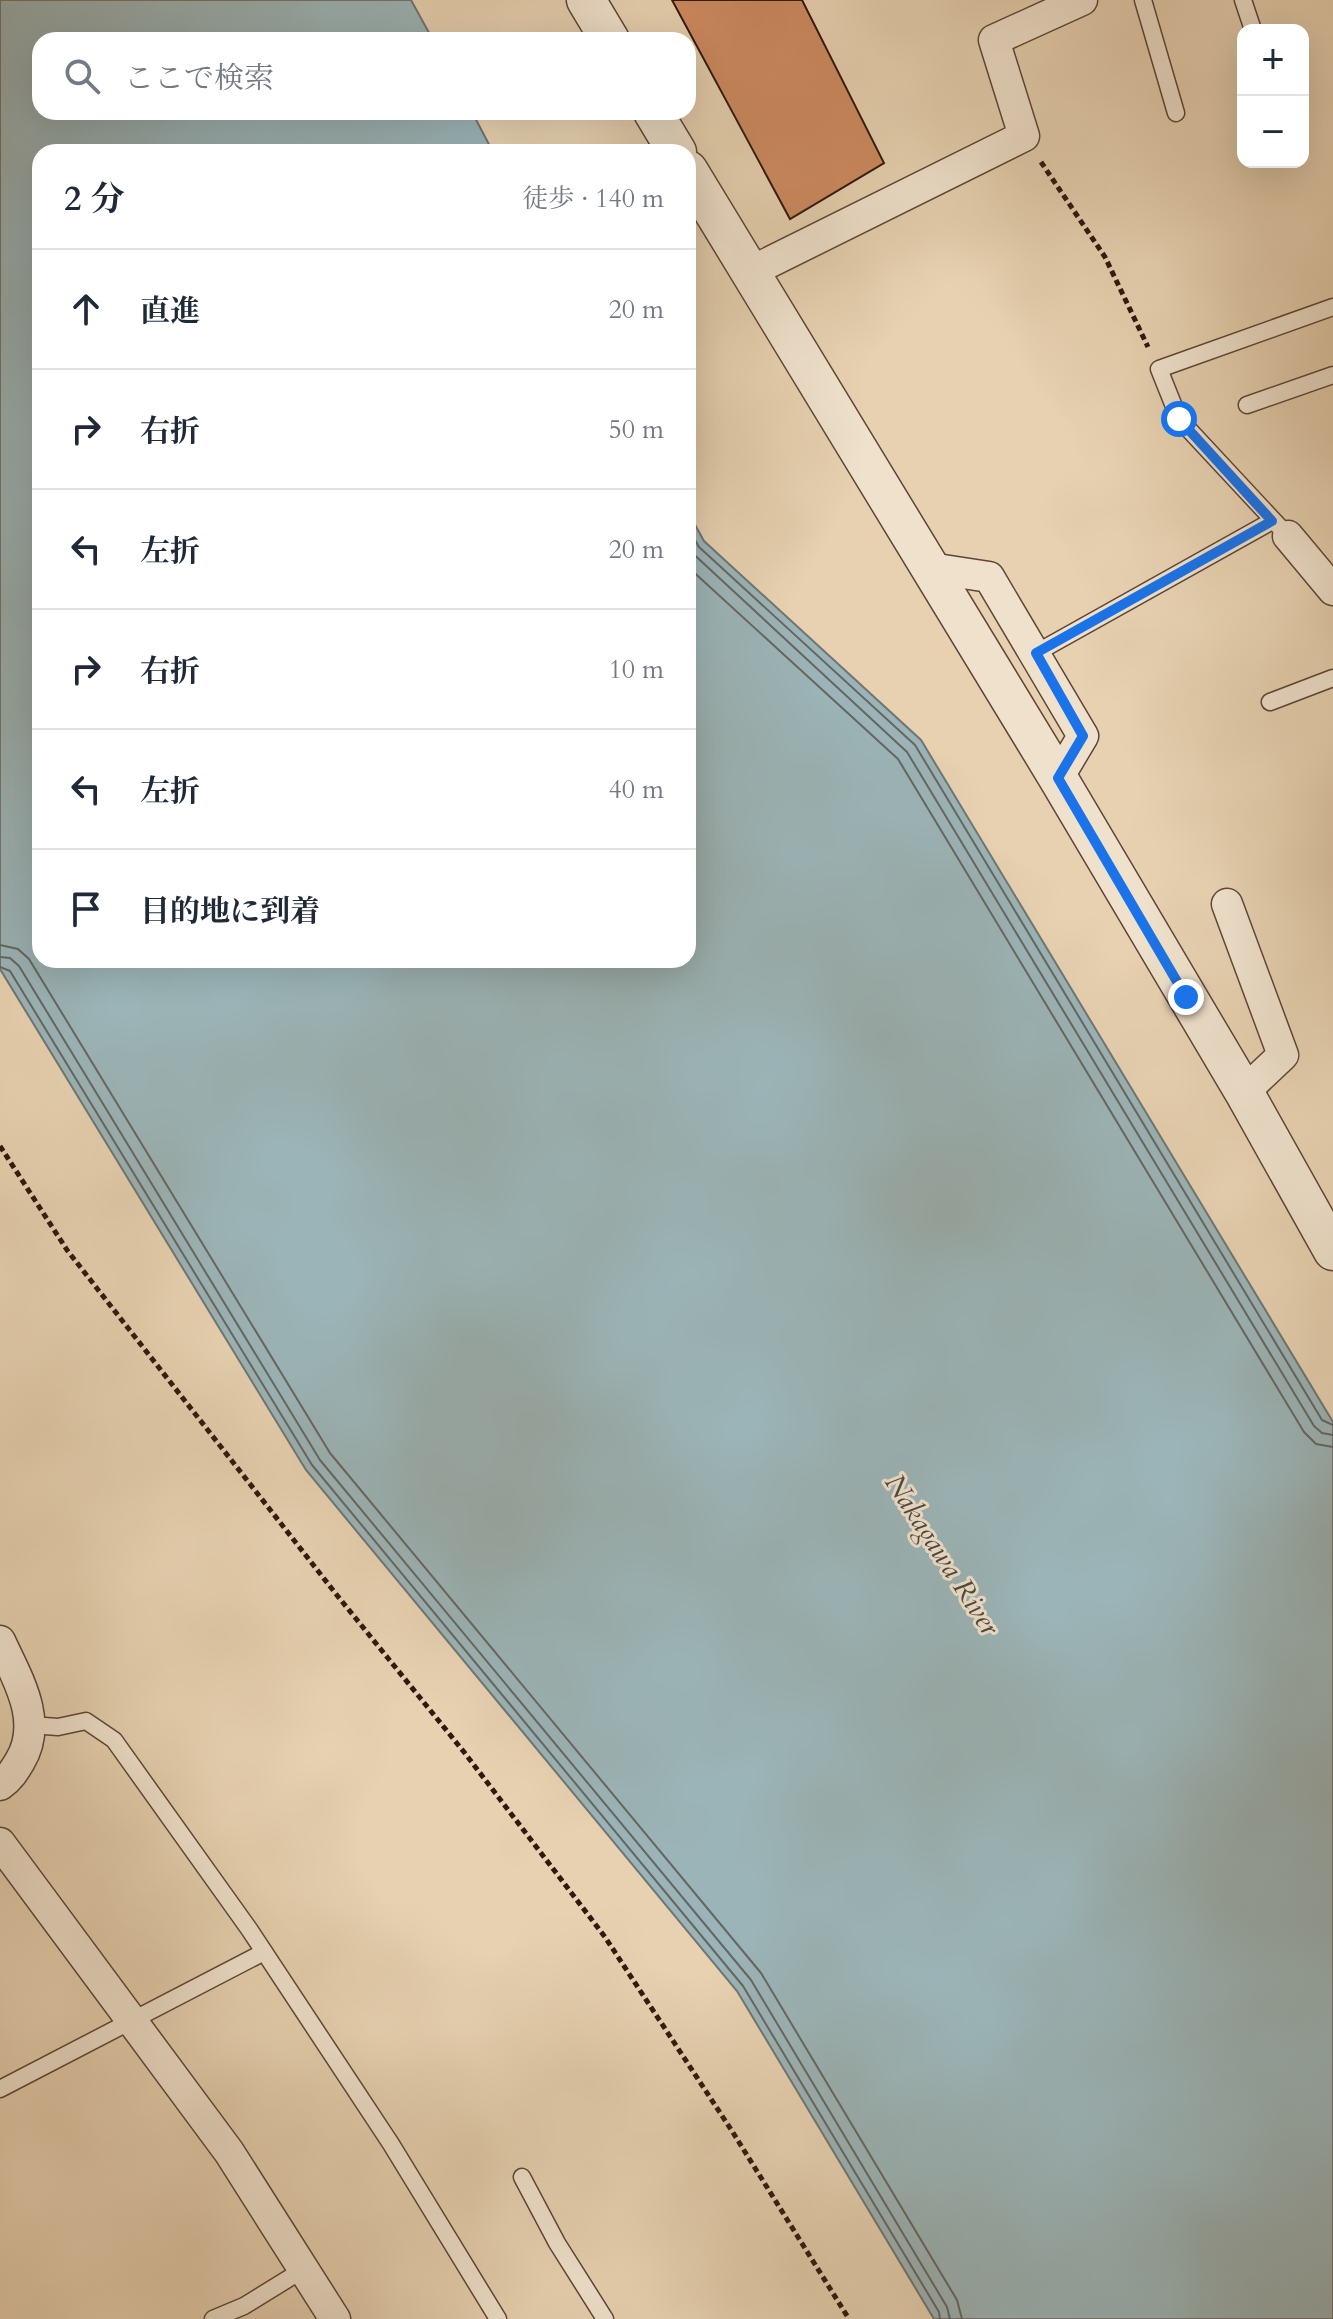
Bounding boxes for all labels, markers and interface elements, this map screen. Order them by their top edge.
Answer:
map controls [1237,24,1309,168]
button: + [1237,24,1309,96]
search box [32,32,696,120]
icon: search [60,54,104,98]
text: ここで検索 [124,58,274,99]
button: − [1237,96,1309,168]
text: 2 分 [64,176,125,222]
text: 徒歩 · 140 m [523,181,664,216]
icon: ahead [64,287,108,331]
text: 直進 [140,291,200,332]
text: 20 m [608,292,664,327]
route start [1161,401,1197,437]
icon: right [64,407,108,451]
text: 右折 [140,411,200,452]
text: 50 m [608,412,664,447]
icon: left [64,527,108,571]
text: 左折 [140,531,200,572]
text: 20 m [608,532,664,567]
icon: right [64,647,108,691]
text: 右折 [140,651,200,692]
text: 10 m [608,652,664,687]
icon: left [64,767,108,811]
text: 左折 [140,771,200,812]
text: 40 m [608,772,664,807]
icon: arrive [64,887,108,931]
text: 目的地に到着 [140,891,320,932]
route end [1168,979,1204,1015]
water label: Nakagawa River [876,1467,1009,1643]

